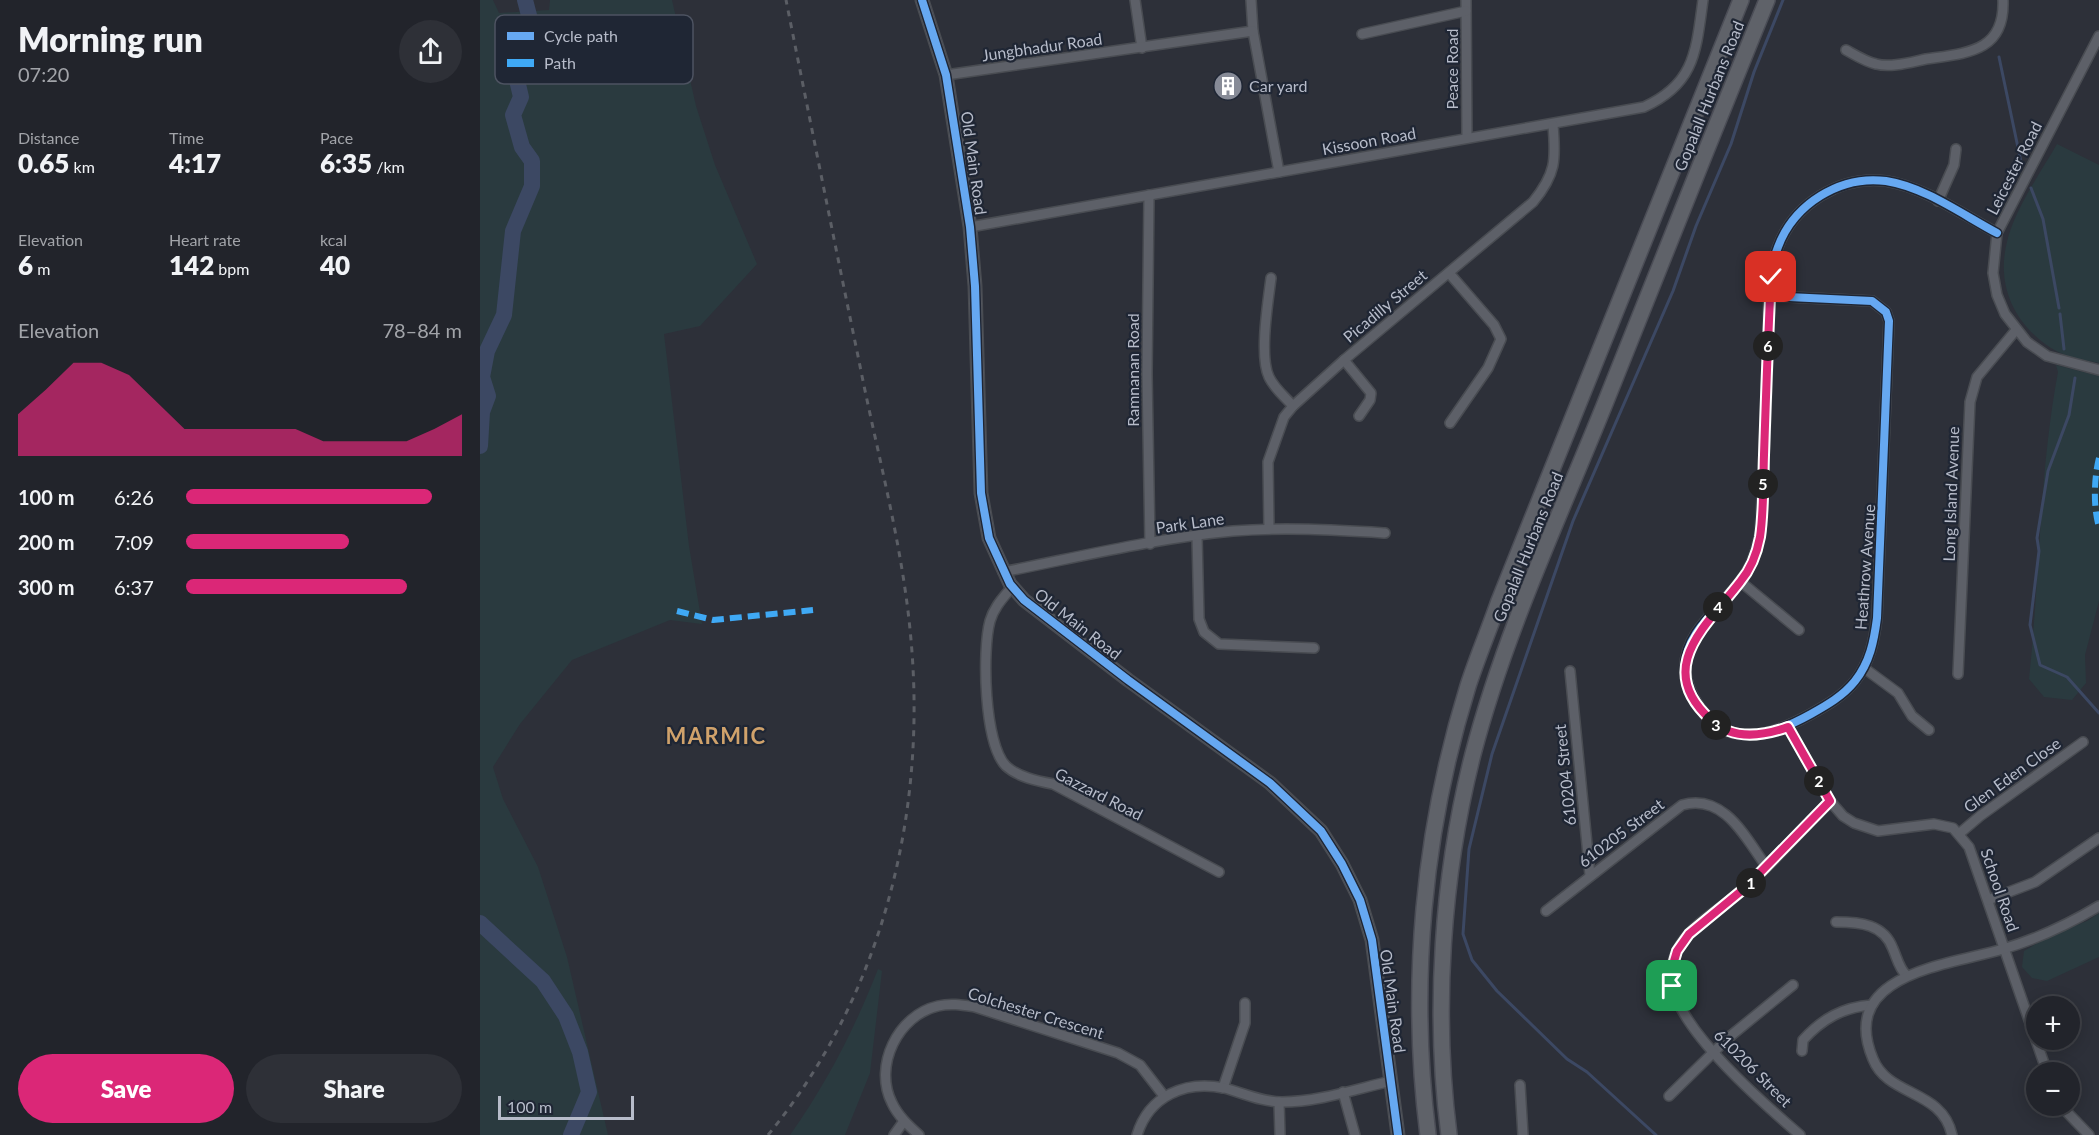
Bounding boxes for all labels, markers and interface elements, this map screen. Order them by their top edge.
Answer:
legend [495,15,693,84]
street label: Gopalall Hurbans Road [1670,18,1747,174]
text: Morning run [18,19,203,59]
button: share [399,20,462,83]
text: Cycle path [544,26,618,45]
street label: Peace Road [1442,28,1461,110]
street label: Jungbhadur Road [980,29,1103,64]
text: Path [544,53,576,72]
text: 07:20 [18,62,69,86]
building icon: Car yard [1212,70,1244,102]
place label: Car yard [1249,76,1307,95]
street label: Old Main Road [958,110,991,216]
street label: Leicester Road [1982,118,2045,218]
street label: Kissoon Road [1321,123,1417,158]
text: Distance [18,128,79,147]
text: Time [169,128,204,147]
text: Pace [320,128,353,147]
text: 0.65 [18,147,69,179]
text: 4:17 [169,147,221,179]
text: 6:35 [320,147,372,179]
text: km [69,157,95,176]
text: /km [372,157,405,176]
text: Elevation [18,230,83,249]
text: Heart rate [169,230,241,249]
text: kcal [320,230,347,249]
text: 6 [18,249,33,281]
text: 142 [169,249,214,281]
text: 40 [320,249,350,281]
pin [1745,251,1796,302]
text: m [33,259,50,278]
text: bpm [214,259,249,278]
icon: check [1754,260,1787,293]
street label: Picadilly Street [1339,265,1431,346]
street label: Ramnanan Road [1123,313,1142,427]
text: Elevation [18,318,99,342]
text: 78–84 m [382,318,462,342]
pin: 6 [1753,331,1783,361]
text: 6 [1763,336,1773,355]
street label: Long Island Avenue [1939,426,1962,562]
street label: Gopalall Hurbans Road [1489,469,1566,625]
pin: 5 [1748,469,1778,499]
text: 5 [1758,474,1768,493]
text: 100 m [18,485,74,509]
text: 6:26 [114,485,154,509]
street label: Heathrow Avenue [1851,503,1878,631]
street label: Park Lane [1154,508,1225,537]
text: 200 m [18,530,74,554]
text: 7:09 [114,530,154,554]
text: 300 m [18,575,74,599]
text: 6:37 [114,575,154,599]
street label: Old Main Road [1031,584,1125,663]
pin: 4 [1703,592,1733,622]
text: 4 [1713,597,1723,616]
pin: 3 [1701,710,1731,740]
text: 3 [1711,715,1721,734]
district label: MARMIC [665,722,767,749]
street label: 610204 Street [1550,723,1579,827]
street label: Glen Eden Close [1960,733,2064,816]
street label: Gazzard Road [1052,763,1146,824]
pin: 2 [1804,766,1834,796]
text: 2 [1814,771,1824,790]
street label: 610205 Street [1574,794,1667,871]
street label: School Road [1977,846,2024,934]
pin: 1 [1736,868,1766,898]
text: 1 [1746,873,1756,892]
street label: Old Main Road [1377,948,1410,1054]
pin [1646,960,1697,1011]
icon: arrive [1655,969,1688,1002]
street label: Colchester Crescent [966,983,1107,1042]
map controls [2026,996,2080,1116]
button: + [2026,996,2080,1050]
street label: 610206 Street [1711,1025,1796,1111]
button: Save [18,1054,234,1123]
button: Share [246,1054,462,1123]
button: − [2026,1062,2080,1116]
scale bar [498,1093,634,1120]
text: 100 m [507,1097,552,1116]

